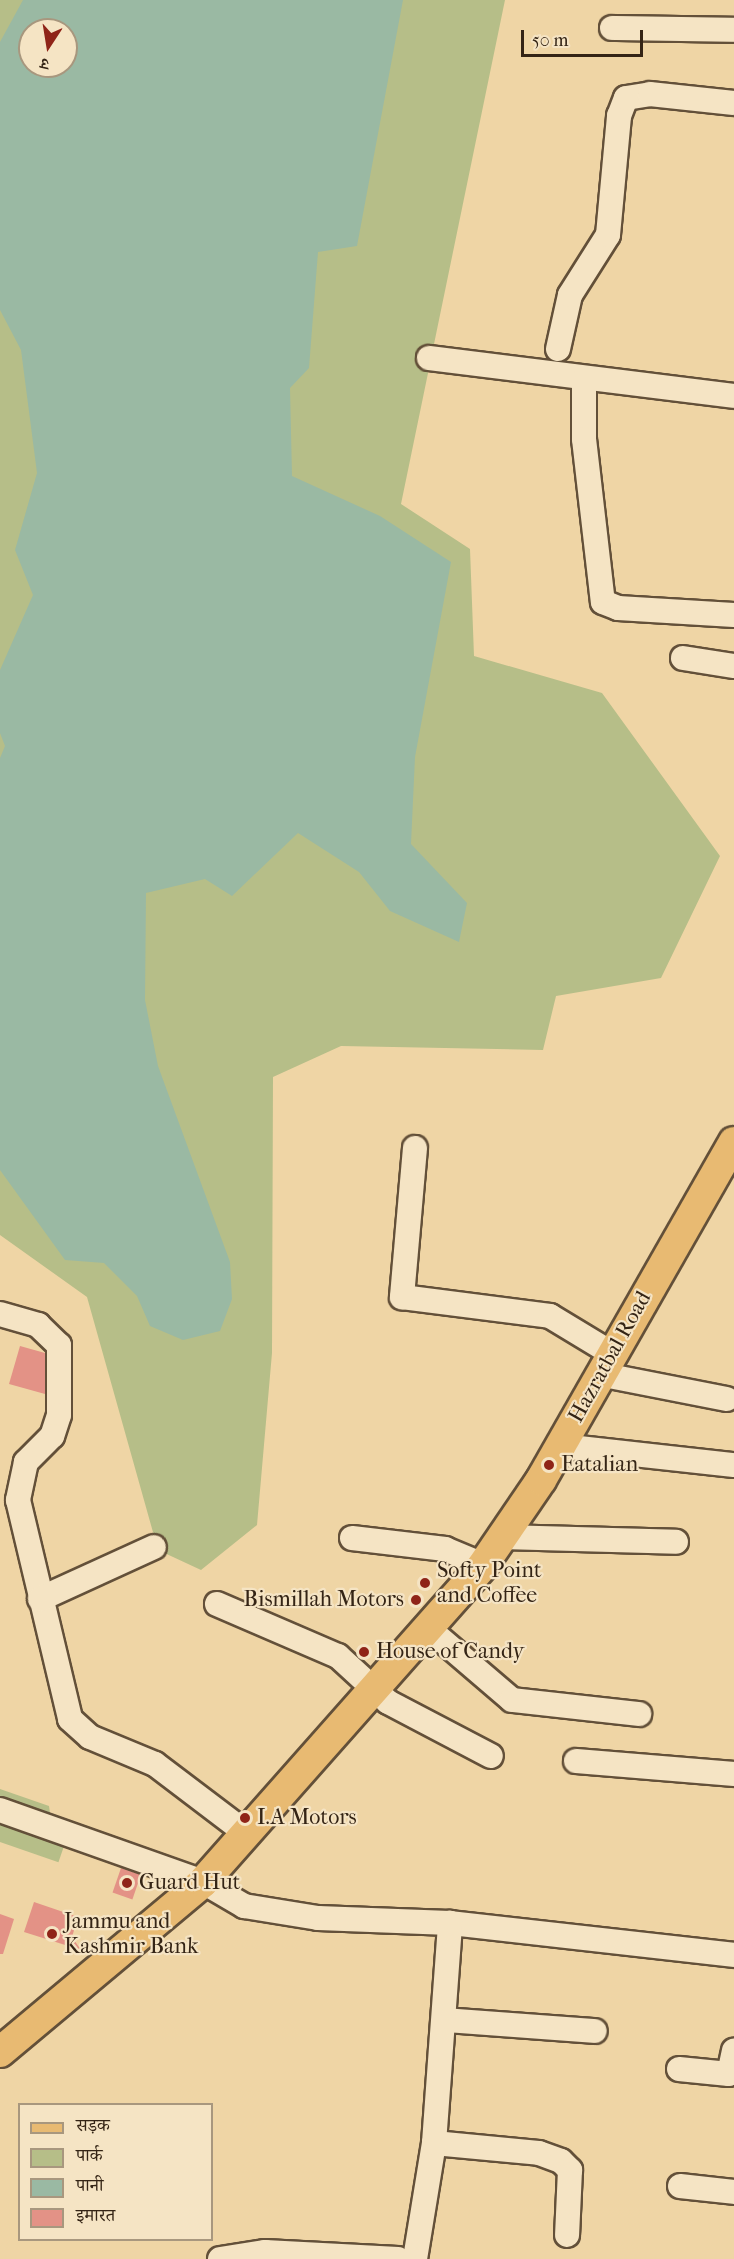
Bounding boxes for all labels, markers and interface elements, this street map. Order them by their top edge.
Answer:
north arrow [18,18,78,78]
scale bar [524,18,646,56]
text: 50 m [532,30,568,51]
text: उ [39,54,51,74]
street label: Hazratbal Road [563,1287,657,1427]
place label: Eatalian [561,1452,638,1478]
marker: Eatalian [542,1458,556,1472]
place label: Softy Point and Coffee [437,1557,542,1609]
marker: Softy Point and Coffee [418,1576,432,1590]
place label: Bismillah Motors [244,1587,404,1613]
marker: Bismillah Motors [409,1593,423,1607]
place label: House of Candy [376,1639,524,1665]
marker: House of Candy [357,1645,371,1659]
place label: I.A Motors [257,1805,357,1831]
marker: I.A Motors [238,1811,252,1825]
place label: Guard Hut [139,1870,240,1896]
marker: Guard Hut [120,1876,134,1890]
place label: Jammu and Kashmir Bank [64,1908,198,1960]
marker: Jammu and Kashmir Bank [45,1927,59,1941]
legend [18,2103,213,2241]
text: सड़क [76,2115,110,2136]
text: पार्क [76,2145,103,2166]
text: पानी [76,2175,103,2196]
text: इमारत [76,2205,115,2226]

